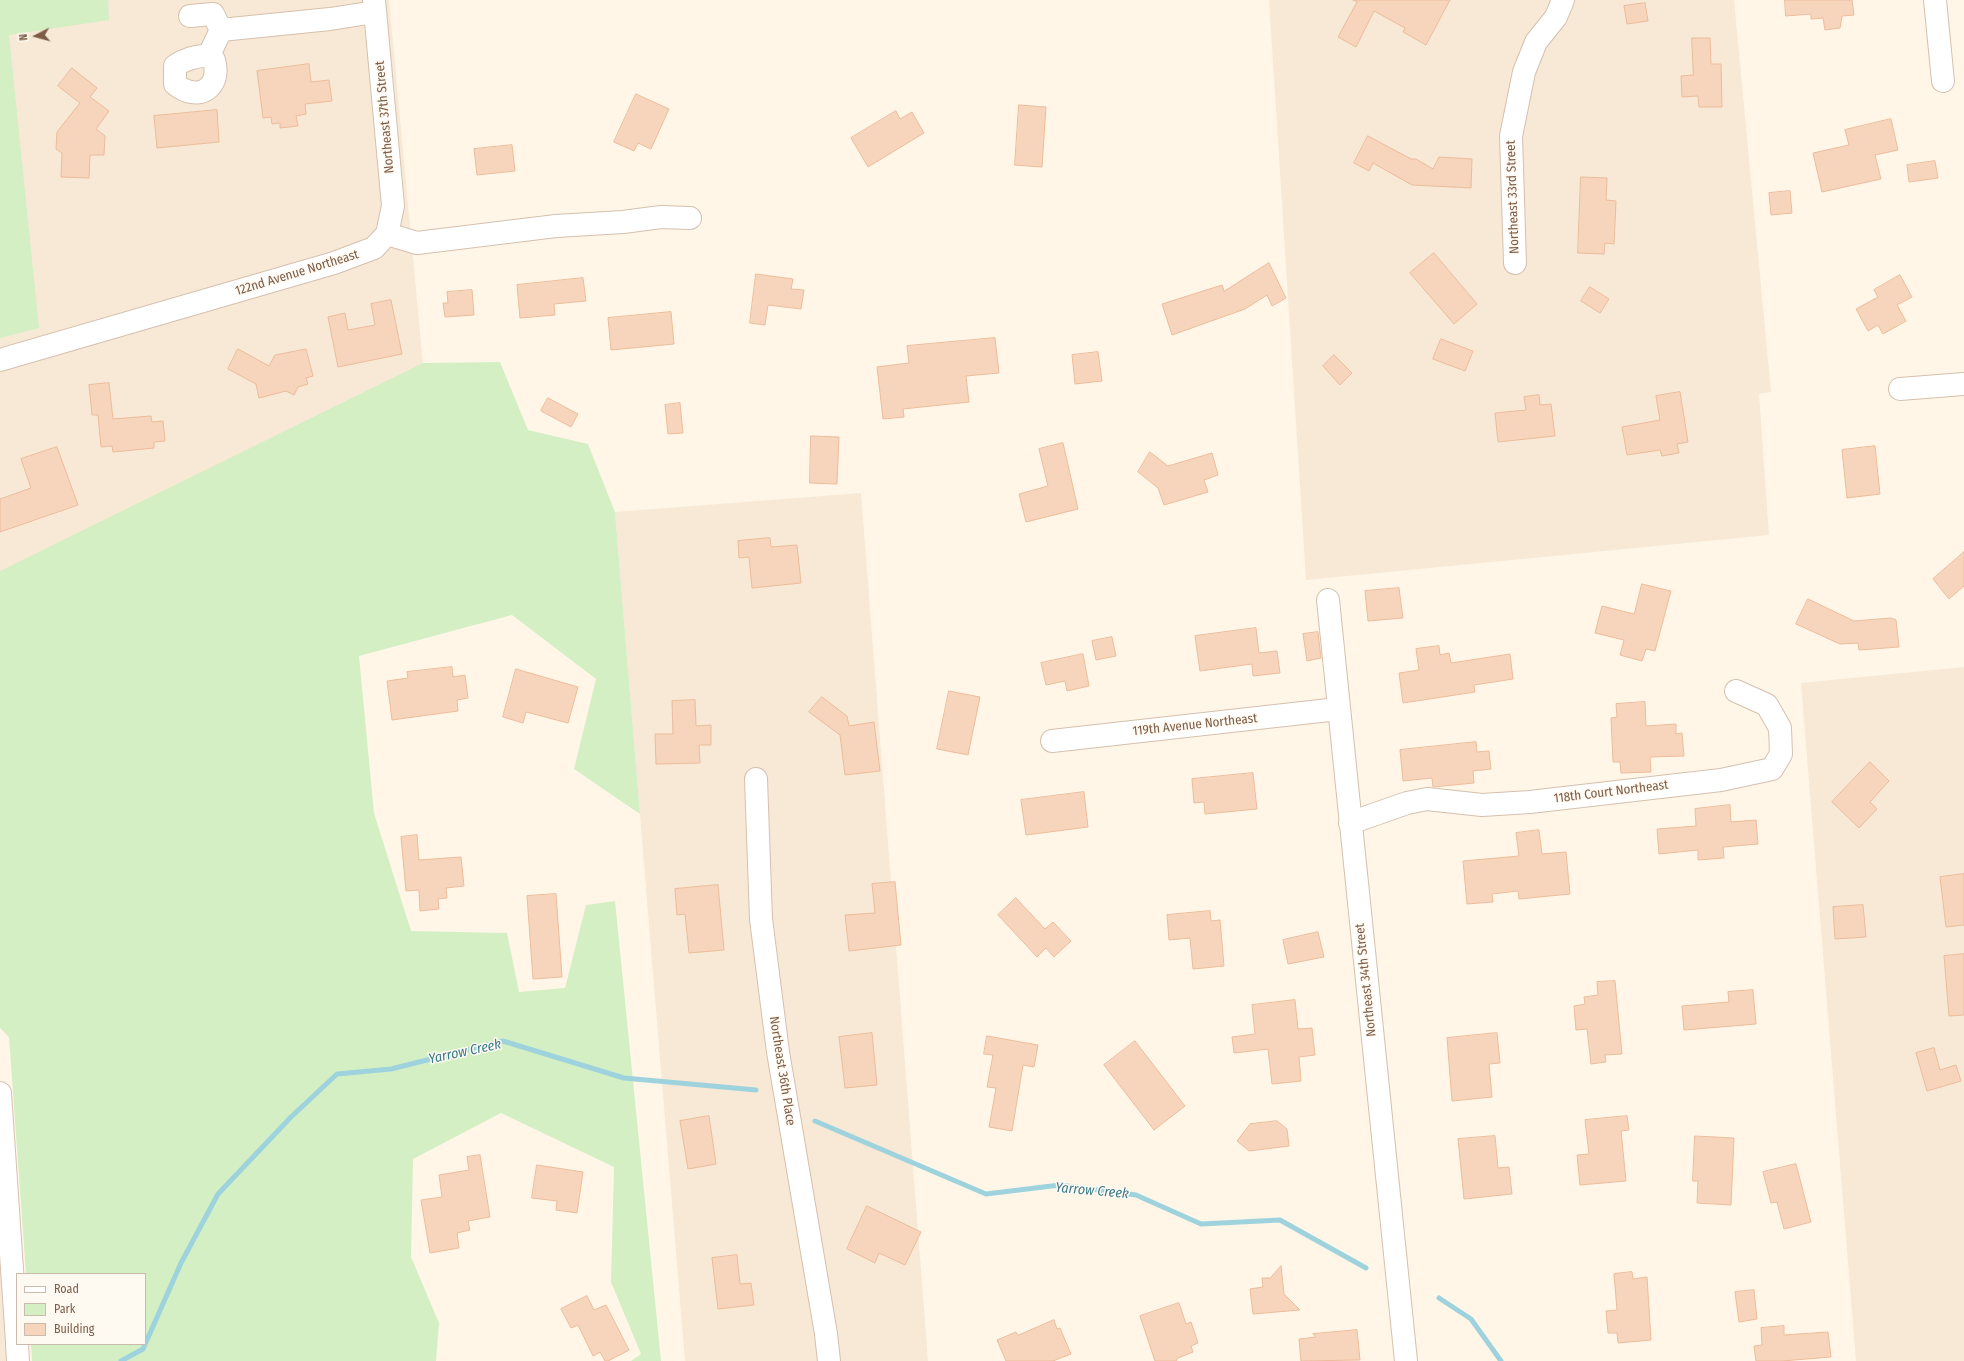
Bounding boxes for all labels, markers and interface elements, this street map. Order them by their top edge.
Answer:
north arrow [16,16,56,56]
text: N [17,33,30,41]
street label: Northeast 37th Street [372,60,398,174]
street label: Northeast 33rd Street [1503,140,1523,254]
street label: 122nd Avenue Northeast [233,247,361,299]
street label: 119th Avenue Northeast [1132,711,1258,739]
street label: 118th Court Northeast [1553,777,1669,807]
street label: Northeast 34th Street [1352,922,1380,1038]
street label: Northeast 36th Place [766,1015,798,1127]
water label: Yarrow Creek [427,1036,503,1068]
water label: Yarrow Creek [1055,1179,1129,1203]
legend [16,1273,146,1345]
text: Road [54,1282,79,1296]
text: Park [54,1302,75,1316]
text: Building [54,1322,94,1336]

